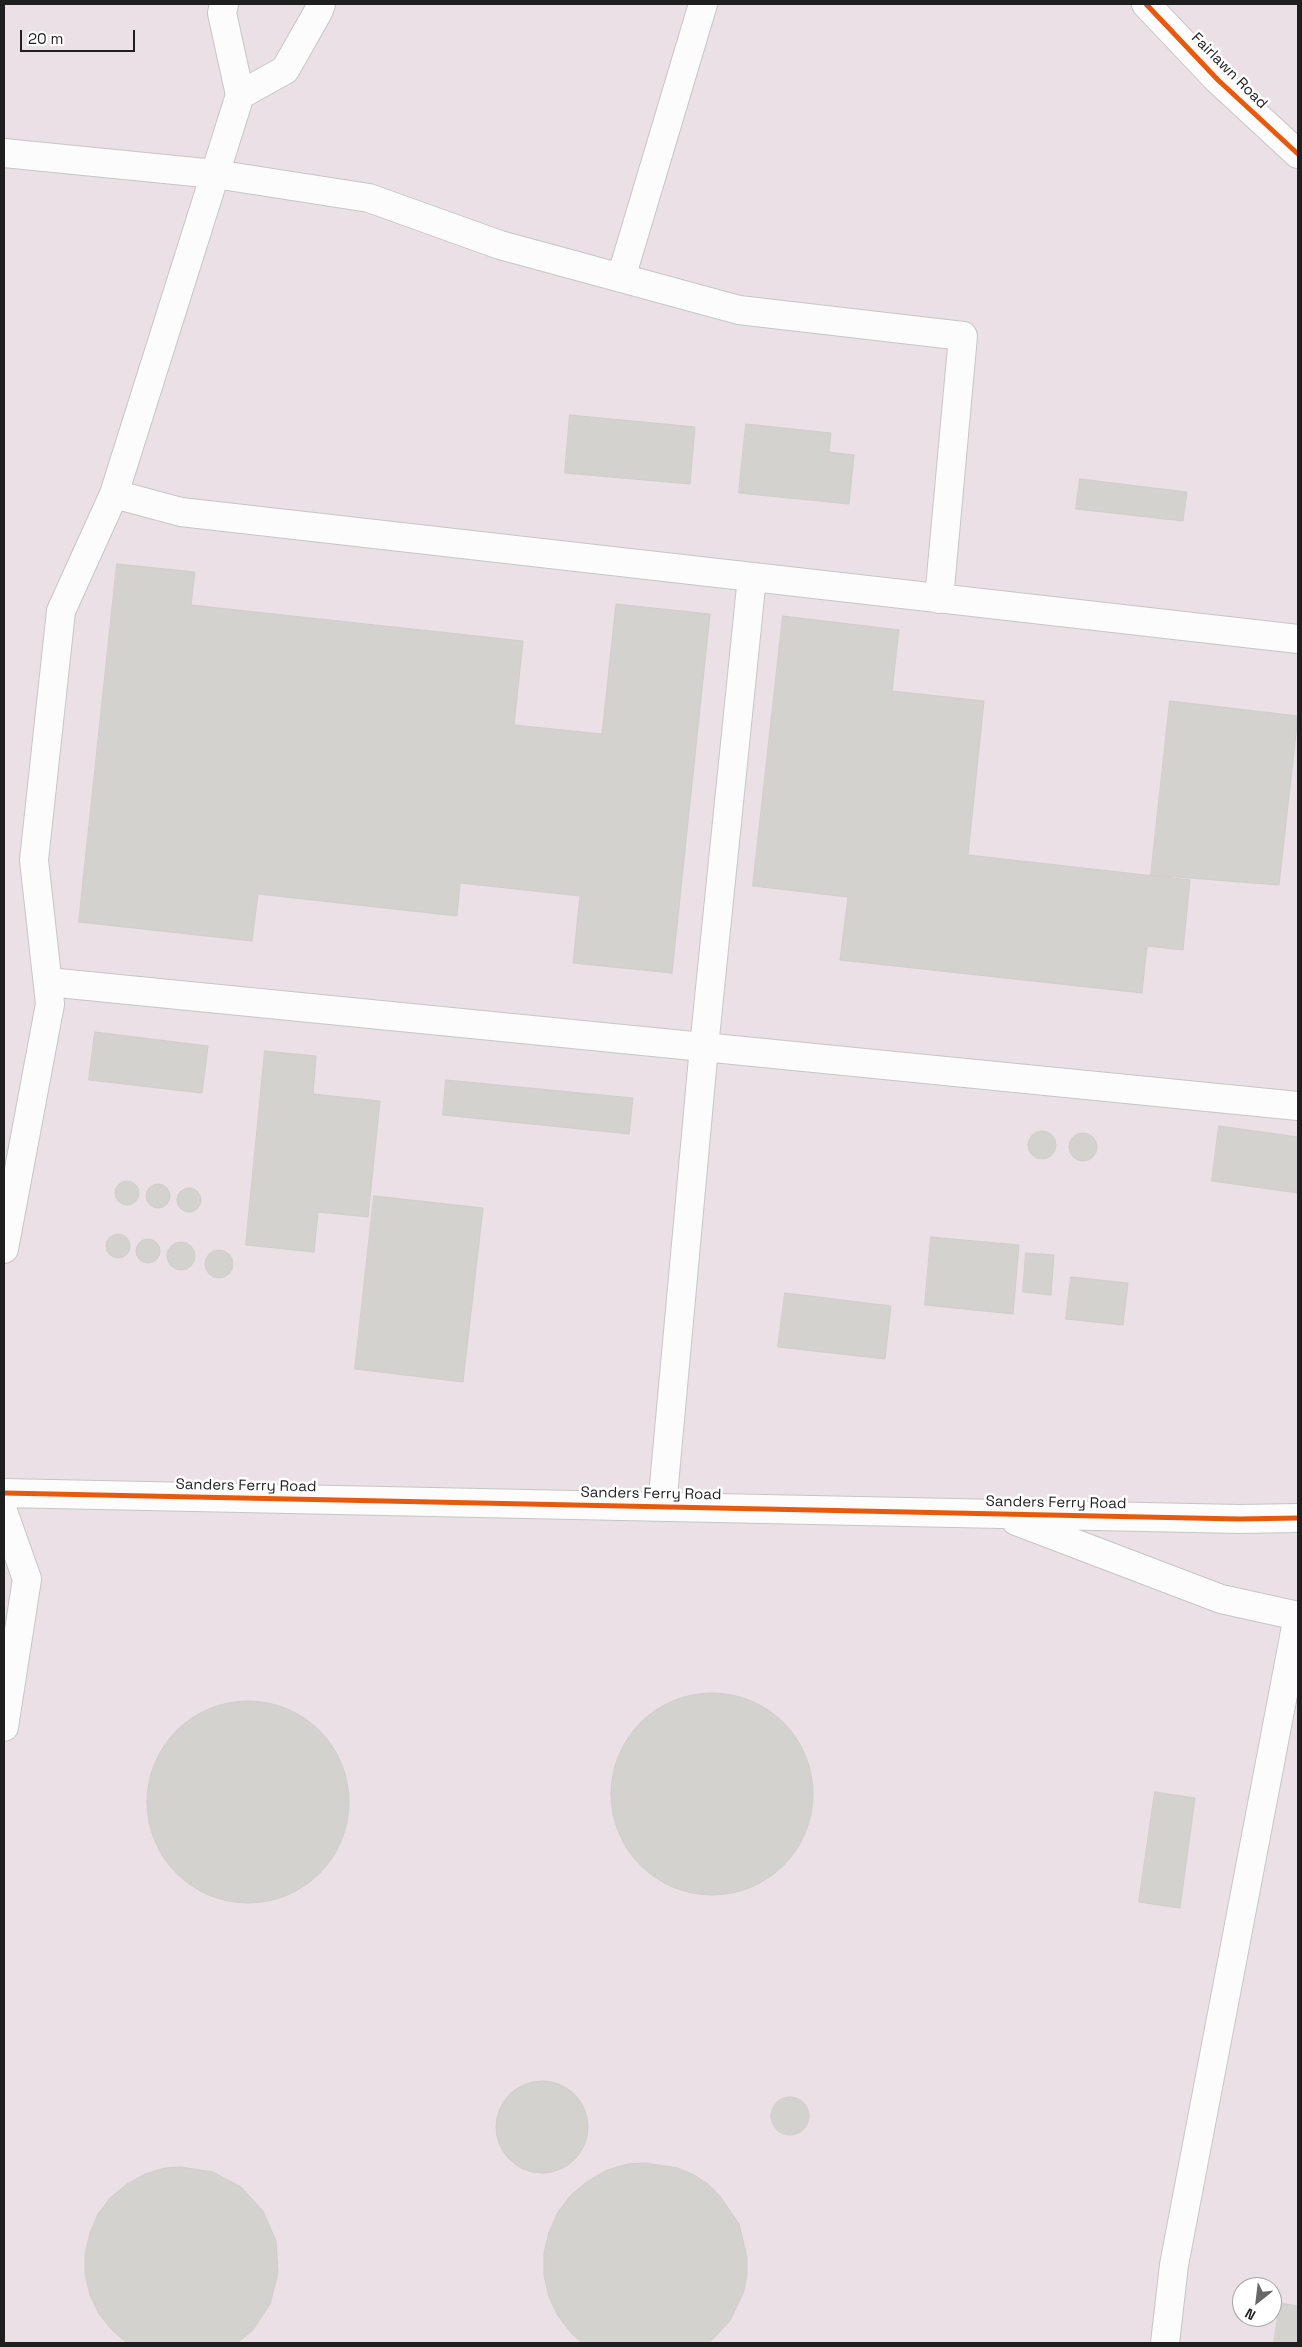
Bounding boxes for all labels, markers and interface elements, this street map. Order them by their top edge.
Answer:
scale bar [22,20,138,52]
text: 20 m [28,29,63,48]
street label: Fairlawn Road [1187,29,1271,113]
street label: Sanders Ferry Road [175,1476,317,1496]
street label: Sanders Ferry Road [580,1484,722,1504]
street label: Sanders Ferry Road [985,1493,1127,1513]
north arrow [1232,2277,1282,2327]
text: N [1242,2304,1259,2324]

